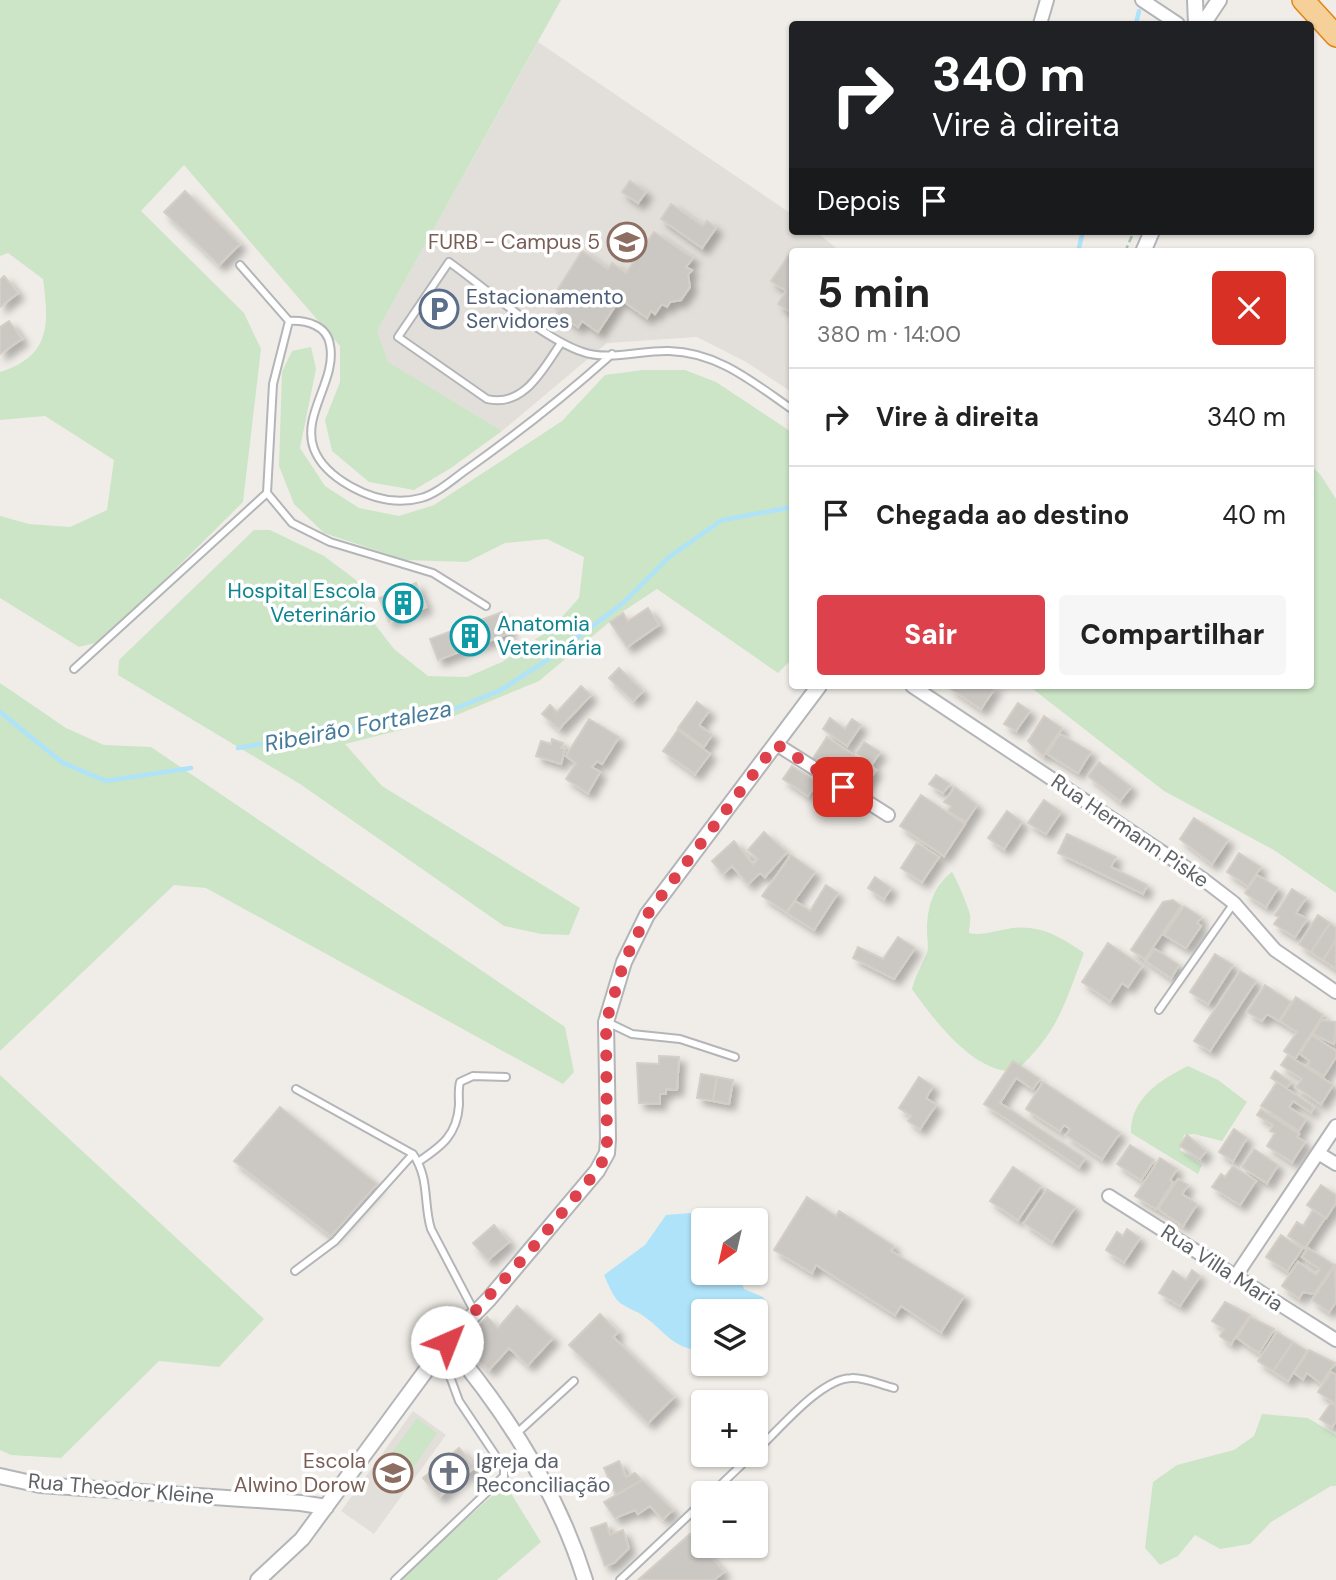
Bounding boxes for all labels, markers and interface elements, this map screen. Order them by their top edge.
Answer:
text: 340 m [932,42,1086,106]
icon: right [817,49,908,140]
text: Vire à direita [932,104,1120,146]
icon: arrive [915,182,953,220]
text: Depois [817,184,901,218]
school or university icon: FURB - Campus 5 [606,221,648,263]
place label: FURB - Campus 5 [428,228,600,256]
text: 5 min [817,265,930,320]
button: close [1212,271,1286,345]
place label: Estacionamento Servidores [466,283,624,335]
parking icon: Estacionamento Servidores [418,288,460,330]
text: 380 m · 14:00 [817,319,961,349]
icon: right [817,398,855,436]
text: Vire à direita [876,400,1039,434]
text: 340 m [1207,400,1286,434]
icon: arrive [817,496,855,534]
text: Chegada ao destino [876,498,1129,532]
text: 40 m [1222,498,1286,532]
place label: Hospital Escola Veterinário [228,577,376,629]
building icon: Hospital Escola Veterinário [382,582,424,624]
button: Sair [817,595,1045,675]
button: Compartilhar [1059,595,1286,675]
place label: Anatomia Veterinária [497,610,602,662]
building icon: Anatomia Veterinária [449,615,491,657]
water label: Ribeirão Fortaleza [262,693,454,759]
pin [813,757,873,817]
icon: arrive [824,768,862,806]
street label: Rua Hermann Piske [1046,768,1215,894]
north arrow [691,1208,768,1284]
map controls [691,1208,768,1558]
street label: Rua Villa Maria [1156,1218,1288,1318]
button: layers [691,1299,768,1376]
position arrow [410,1305,484,1379]
button: + [691,1390,768,1467]
place label: Escola Alwino Dorow [234,1447,366,1499]
place label: Igreja da Reconciliação [476,1447,610,1499]
school or university icon: Escola Alwino Dorow [372,1452,414,1494]
church icon: Igreja da Reconciliação [428,1452,470,1494]
street label: Rua Theodor Kleine [27,1467,215,1511]
button: − [691,1481,768,1558]

